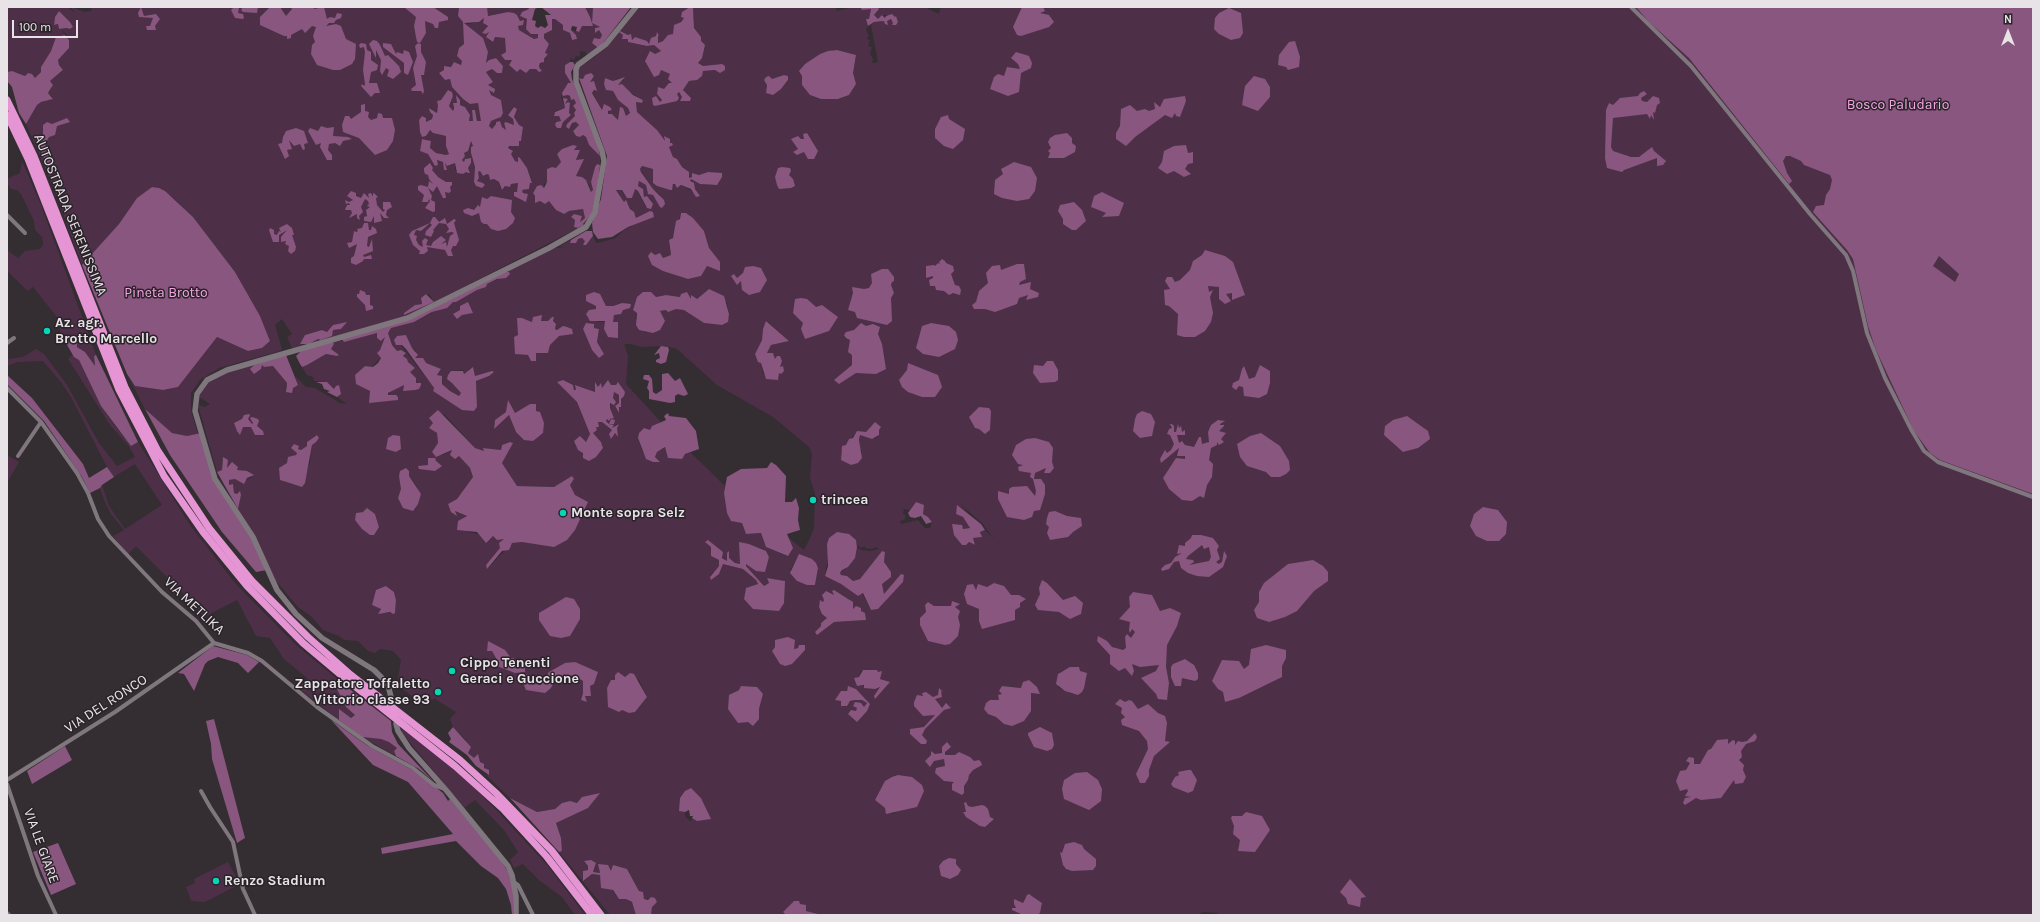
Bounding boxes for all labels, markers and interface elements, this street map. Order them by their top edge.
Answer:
scale bar [14,12,80,38]
north arrow [1988,12,2028,52]
text: N [2004,13,2012,26]
text: 100 m [19,20,51,34]
park label: Bosco Paludario [1847,97,1949,113]
street label: AUTOSTRADA SERENISSIMA [30,132,110,298]
park label: Pineta Brotto [124,285,208,301]
place label: Az. agr. Brotto Marcello [55,315,157,348]
marker: Az. agr. Brotto Marcello [42,326,52,336]
place label: trincea [821,492,868,508]
marker: trincea [808,495,818,505]
place label: Monte sopra Selz [571,505,685,521]
marker: Monte sopra Selz [558,508,568,518]
street label: VIA METLIKA [160,574,228,638]
place label: Cippo Tenenti Geraci e Guccione [460,655,579,688]
marker: Cippo Tenenti Geraci e Guccione [447,666,457,676]
street label: VIA DEL RONCO [62,671,150,737]
place label: Zappatore Toffaletto Vittorio classe 93 [295,676,430,708]
marker: Zappatore Toffaletto Vittorio classe 93 [433,687,443,697]
street label: VIA LE GIARE [20,806,62,886]
place label: Renzo Stadium [224,873,325,889]
marker: Renzo Stadium [211,876,221,886]

